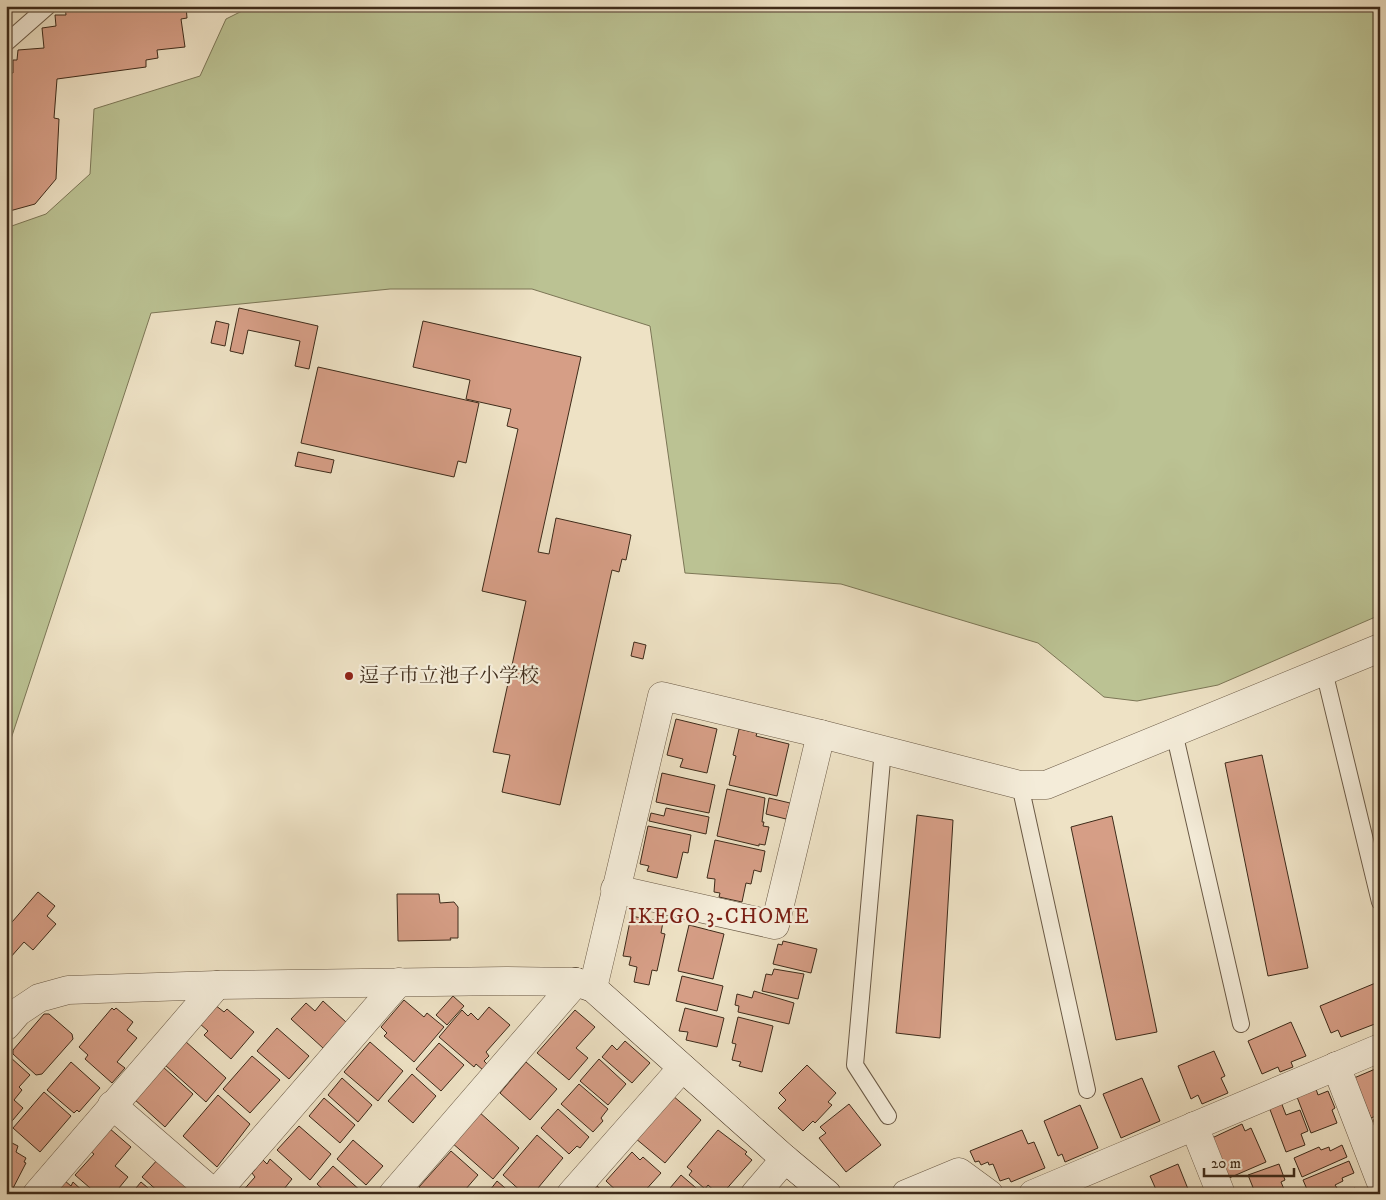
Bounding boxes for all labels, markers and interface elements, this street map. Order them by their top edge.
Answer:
place label: 逗子市立池子小学校 [359,664,539,689]
marker: 逗子市立池子小学校 [343,670,355,682]
district label: IKEGO 3-CHOME [628,904,810,930]
scale bar [1204,1145,1294,1177]
text: 20 m [1211,1154,1241,1173]

